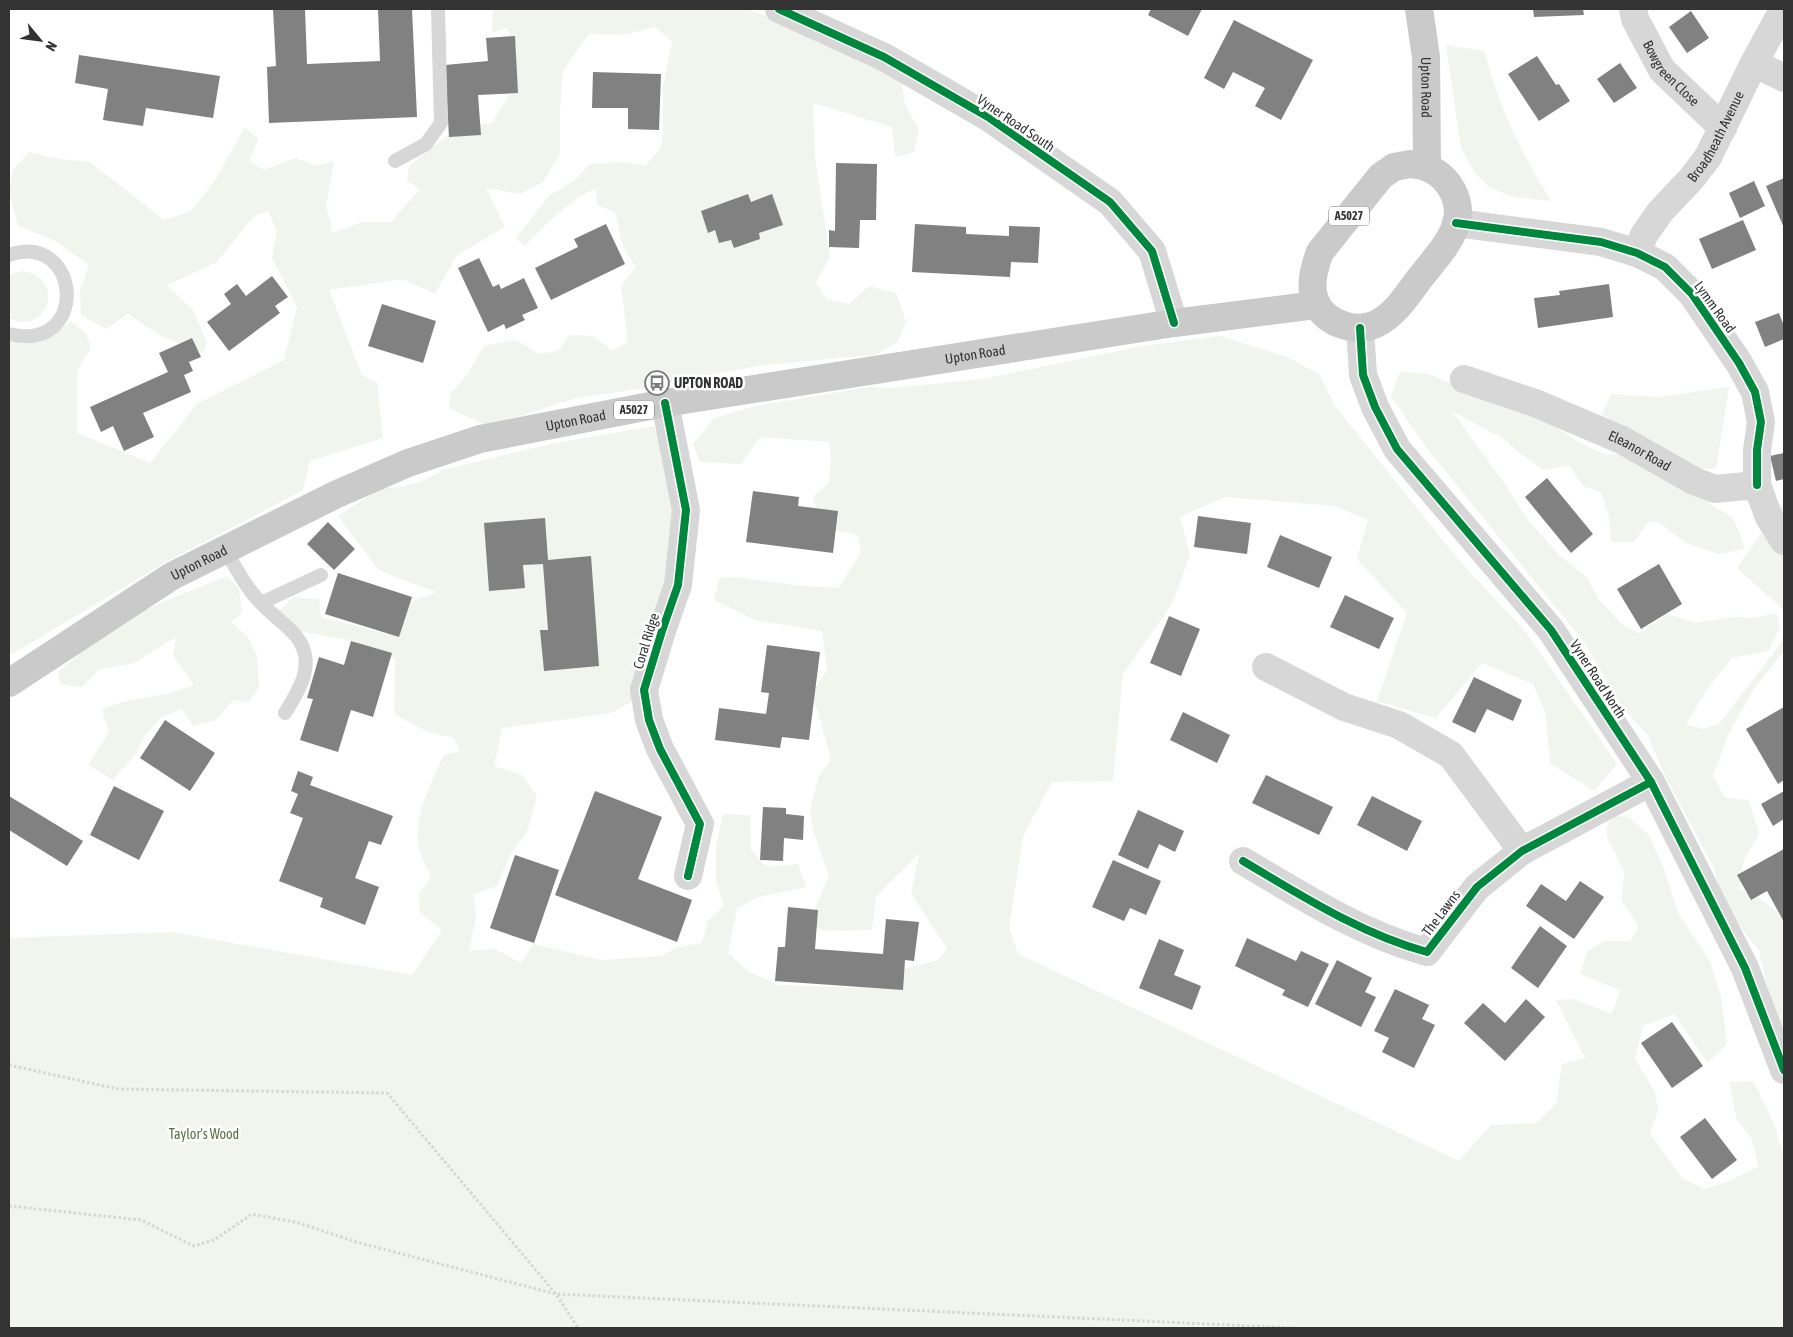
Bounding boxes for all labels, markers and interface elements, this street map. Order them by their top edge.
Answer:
north arrow [15,15,65,65]
street label: Bowgreen Close [1640,38,1703,109]
text: N [42,39,60,54]
street label: Upton Road [1418,57,1435,118]
street label: Broadheath Avenue [1684,88,1747,185]
street label: Vyner Road South [974,91,1058,155]
road number: A5027 [1329,207,1369,226]
street label: Lymm Road [1691,278,1739,336]
street label: Upton Road [944,342,1006,367]
bus stop icon: UPTON ROAD [644,370,670,396]
place label: UPTON ROAD [674,375,743,391]
road number: A5027 [614,400,654,420]
street label: Upton Road [544,407,607,434]
street label: Eleanor Road [1606,427,1674,474]
street label: Upton Road [168,542,230,583]
street label: Coral Ridge [630,611,662,671]
street label: Vyner Road North [1567,637,1629,721]
street label: The Lawns [1419,887,1463,939]
park label: Taylor's Wood [169,1126,239,1142]

